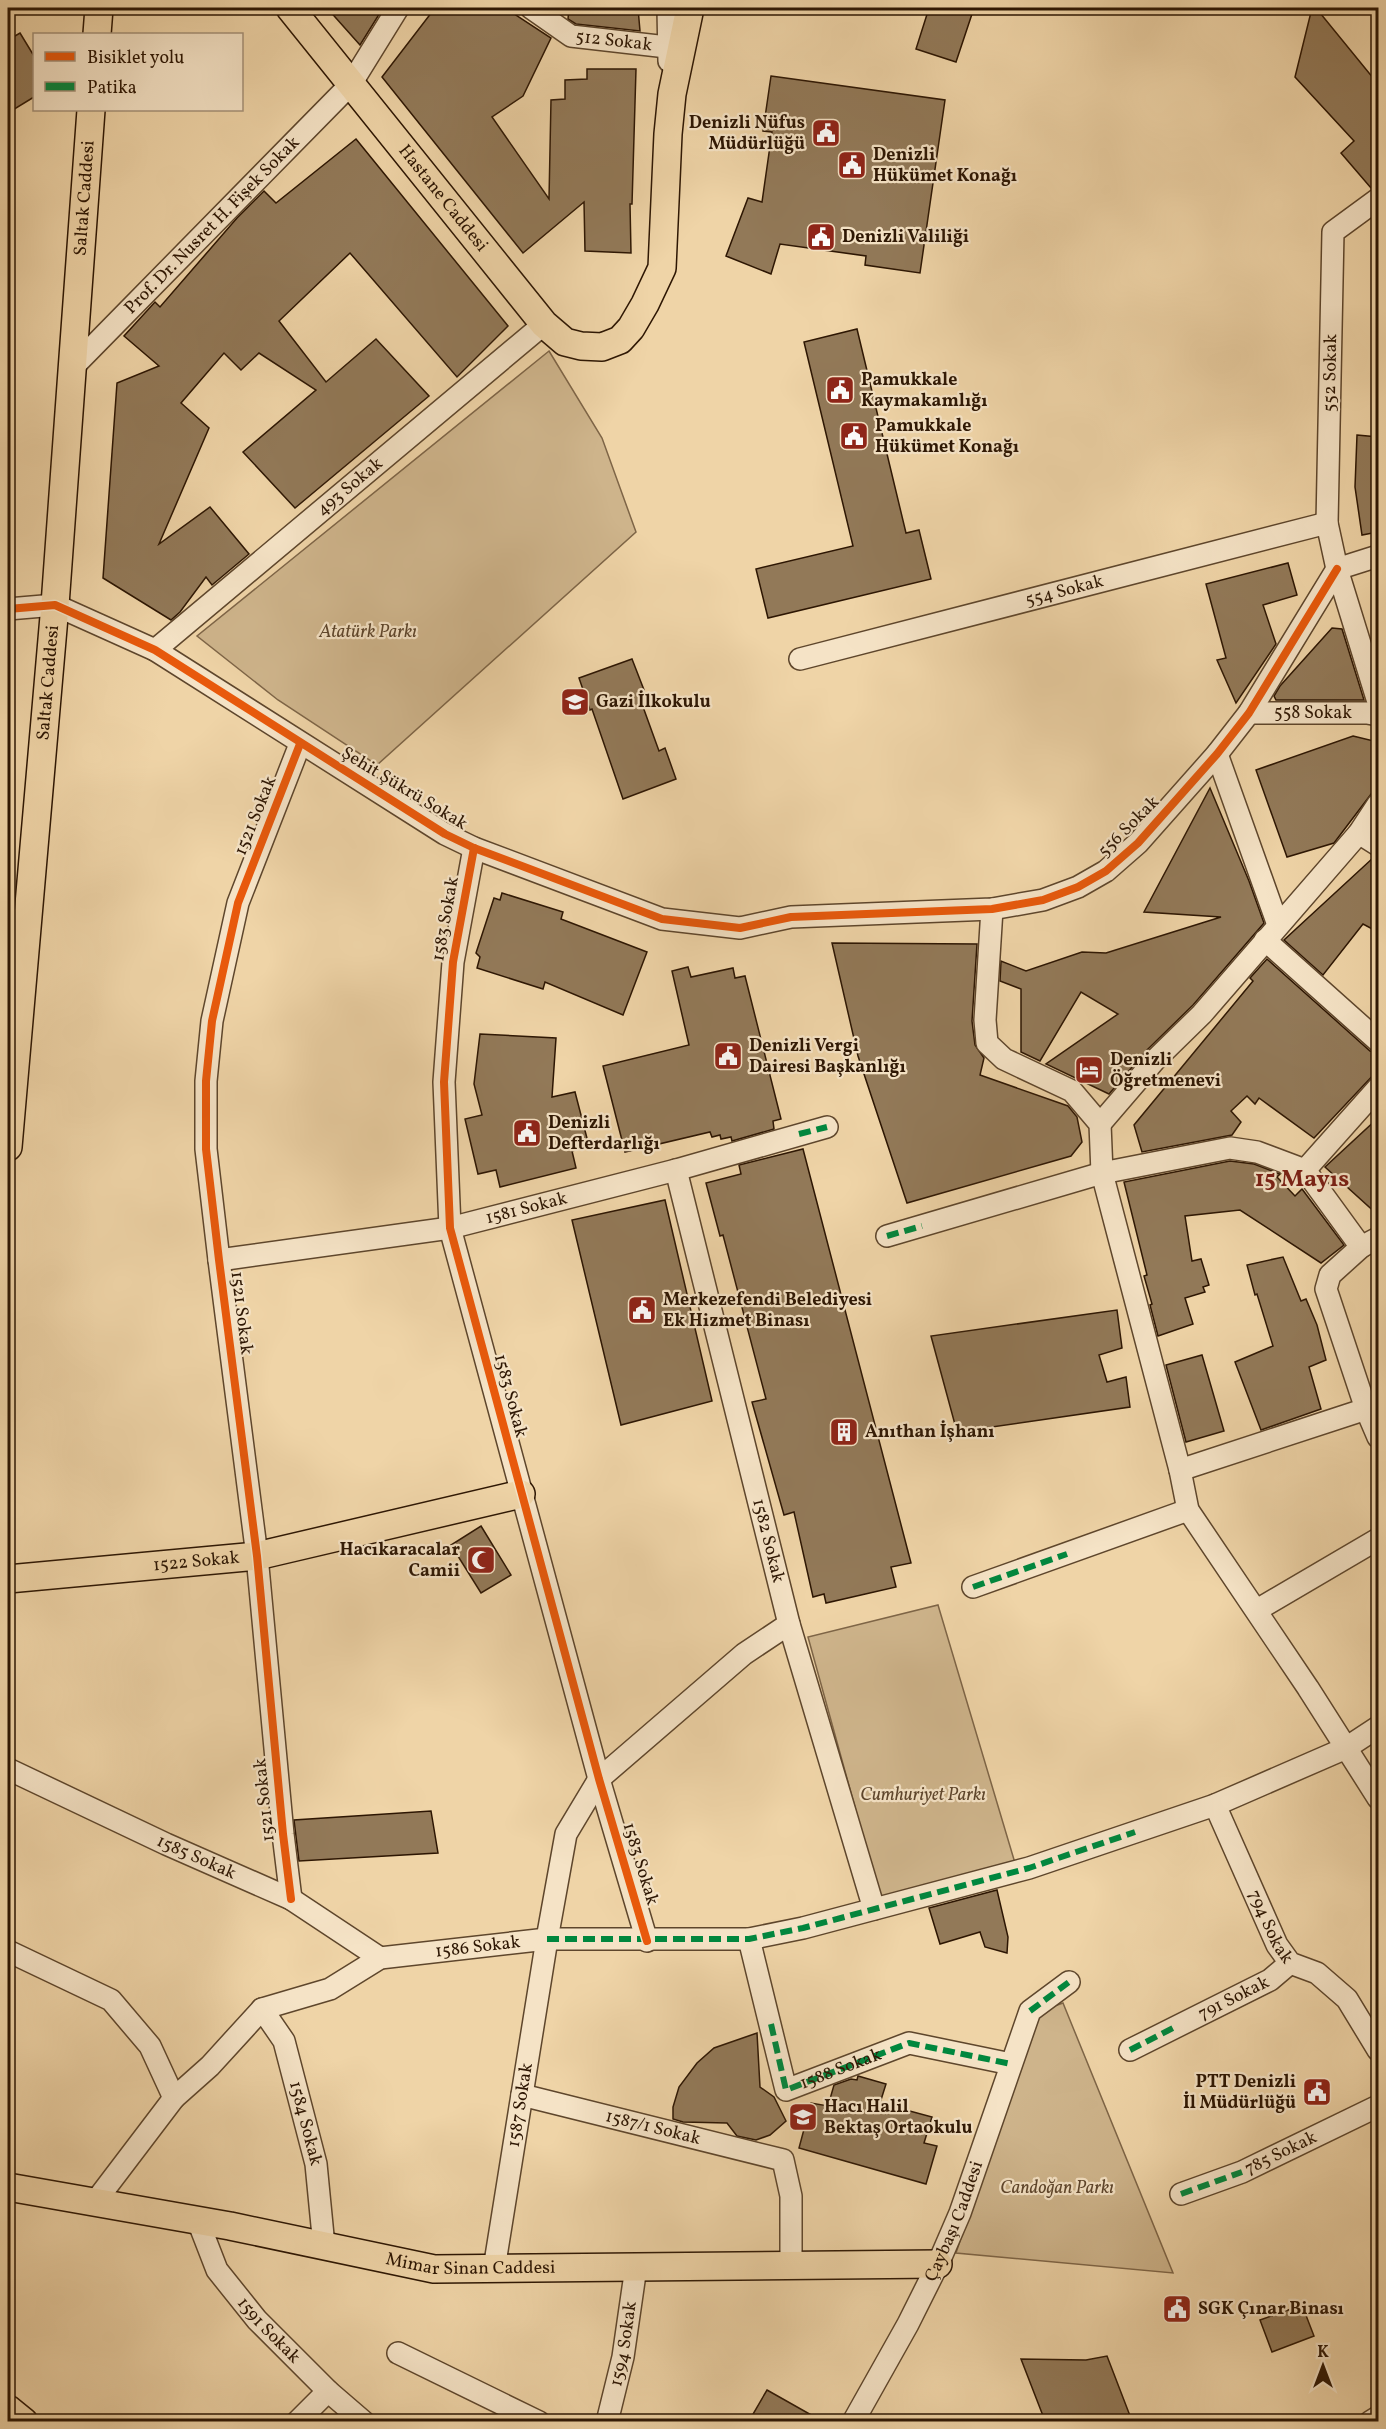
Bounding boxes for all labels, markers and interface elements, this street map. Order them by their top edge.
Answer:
street label: 512 Sokak [574,24,654,58]
legend [33,33,243,111]
text: Bisiklet yolu [87,46,184,71]
text: Patika [87,76,137,101]
place label: Denizli Nüfus Müdürlüğü [689,111,805,157]
public building icon: Denizli Nüfus Müdürlüğü [810,117,842,149]
street label: Prof. Dr. Nusret H. Fişek Sokak [119,131,306,320]
street label: Saltak Caddesi [68,139,101,257]
street label: Hastane Caddesi [392,139,494,257]
place label: Denizli Hükümet Konağı [873,143,1017,189]
public building icon: Denizli Hükümet Konağı [836,149,868,181]
public building icon: Denizli Valiliği [805,221,837,253]
place label: Denizli Valiliği [842,225,969,250]
street label: 552 Sokak [1318,333,1344,412]
place label: Pamukkale Kaymakamlığı [861,368,988,414]
public building icon: Pamukkale Kaymakamlığı [824,374,856,406]
place label: Pamukkale Hükümet Konağı [875,414,1019,460]
public building icon: Pamukkale Hükümet Konağı [838,420,870,452]
street label: 493 Sokak [311,451,389,522]
street label: 554 Sokak [1023,569,1106,613]
park label: Atatürk Parkı [318,620,417,645]
street label: Saltak Caddesi [31,624,66,741]
school or university icon: Gazi İlkokulu [559,686,591,718]
place label: Gazi İlkokulu [596,690,711,715]
street label: 558 Sokak [1274,701,1352,726]
street label: Şehit Şükrü Sokak [336,741,472,837]
street label: 1521 Sokak [229,772,283,860]
street label: 556 Sokak [1093,790,1166,863]
street label: 1583 Sokak [426,875,466,963]
place label: Denizli Vergi Dairesi Başkanlığı [749,1034,906,1080]
public building icon: Denizli Vergi Dairesi Başkanlığı [712,1040,744,1072]
place label: Denizli Öğretmenevi [1110,1048,1221,1094]
hotel icon: Denizli Öğretmenevi [1073,1054,1105,1086]
place label: Denizli Defterdarlığı [548,1111,660,1157]
public building icon: Denizli Defterdarlığı [511,1117,543,1149]
district label: 15 Mayıs [1255,1163,1349,1197]
street label: 1581 Sokak [483,1186,570,1231]
street label: 1521 Sokak [223,1270,259,1356]
place label: Merkezefendi Belediyesi Ek Hizmet Binası [663,1288,872,1334]
public building icon: Merkezefendi Belediyesi Ek Hizmet Binası [626,1294,658,1326]
street label: 1583 Sokak [487,1351,533,1441]
building icon: Anıthan İşhanı [828,1416,860,1448]
place label: Anıthan İşhanı [865,1420,995,1445]
street label: 1582 Sokak [746,1496,791,1586]
place label: Hacıkaracalar Camii [340,1538,460,1584]
mosque icon: Hacıkaracalar Camii [465,1544,497,1576]
street label: 1522 Sokak [152,1545,241,1578]
street label: 1521 Sokak [248,1757,282,1843]
park label: Cumhuriyet Parkı [860,1783,986,1808]
street label: 1583 Sokak [616,1819,665,1909]
street label: 1585 Sokak [152,1829,240,1886]
street label: 794 Sokak [1242,1886,1299,1969]
street label: 1586 Sokak [434,1930,522,1964]
street label: 791 Sokak [1194,1970,1274,2026]
street label: 1588 Sokak [796,2042,885,2096]
street label: 1587 Sokak [501,2061,539,2149]
place label: PTT Denizli İl Müdürlüğü [1183,2070,1296,2116]
public building icon: PTT Denizli İl Müdürlüğü [1301,2076,1333,2108]
street label: 1584 Sokak [282,2078,328,2169]
place label: Hacı Halil Bektaş Ortaokulu [824,2095,972,2141]
school or university icon: Hacı Halil Bektaş Ortaokulu [787,2101,819,2133]
street label: 1587/1 Sokak [603,2104,703,2152]
street label: 785 Sokak [1241,2125,1321,2181]
street label: Çaybaşı Caddesi [919,2158,990,2286]
park label: Candoğan Parkı [1000,2176,1114,2201]
street label: Mimar Sinan Caddesi [383,2247,555,2282]
street label: 1591 Sokak [231,2292,306,2369]
public building icon: SGK Çınar Binası [1161,2293,1193,2325]
place label: SGK Çınar Binası [1198,2297,1344,2322]
street label: 1594 Sokak [604,2299,643,2389]
north arrow [1293,2336,1353,2396]
text: K [1317,2342,1329,2364]

